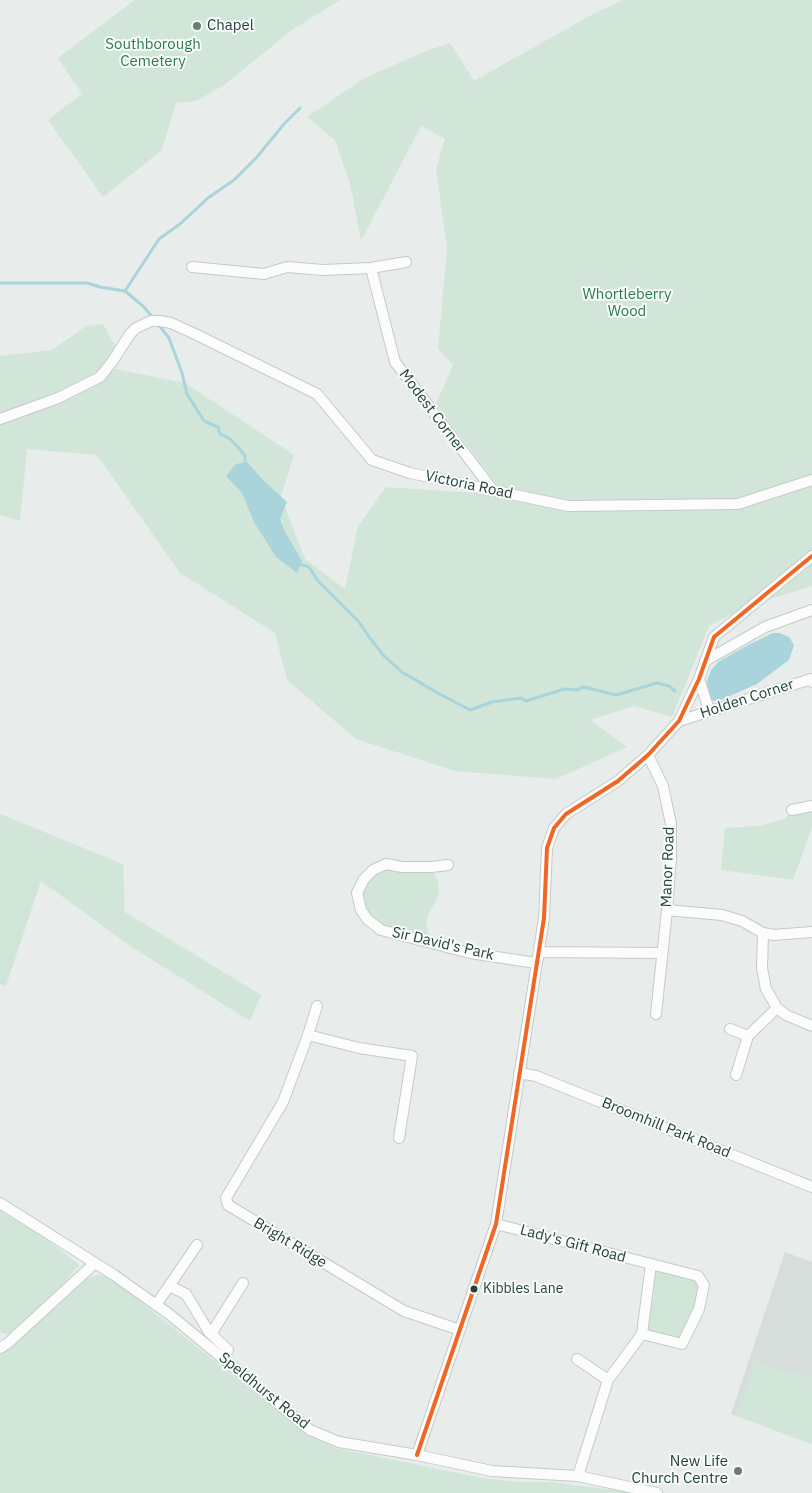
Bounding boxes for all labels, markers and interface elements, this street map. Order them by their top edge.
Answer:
place label: Chapel [207,17,254,35]
marker: Chapel [191,20,203,32]
park label: Southborough Cemetery [105,36,201,71]
park label: Whortleberry Wood [582,286,672,321]
street label: Modest Corner [395,366,469,456]
street label: Victoria Road [423,467,515,503]
street label: Holden Corner [698,675,796,723]
street label: Manor Road [658,826,678,908]
street label: Sir David's Park [390,924,496,964]
street label: Broomhill Park Road [599,1094,733,1162]
street label: Bright Ridge [250,1214,330,1272]
street label: Lady's Gift Road [518,1221,628,1267]
place label: Kibbles Lane [483,1281,563,1297]
marker: Kibbles Lane [469,1284,479,1294]
street label: Speldhurst Road [215,1349,313,1433]
place label: New Life Church Centre [632,1453,728,1488]
marker: New Life Church Centre [732,1465,744,1477]

